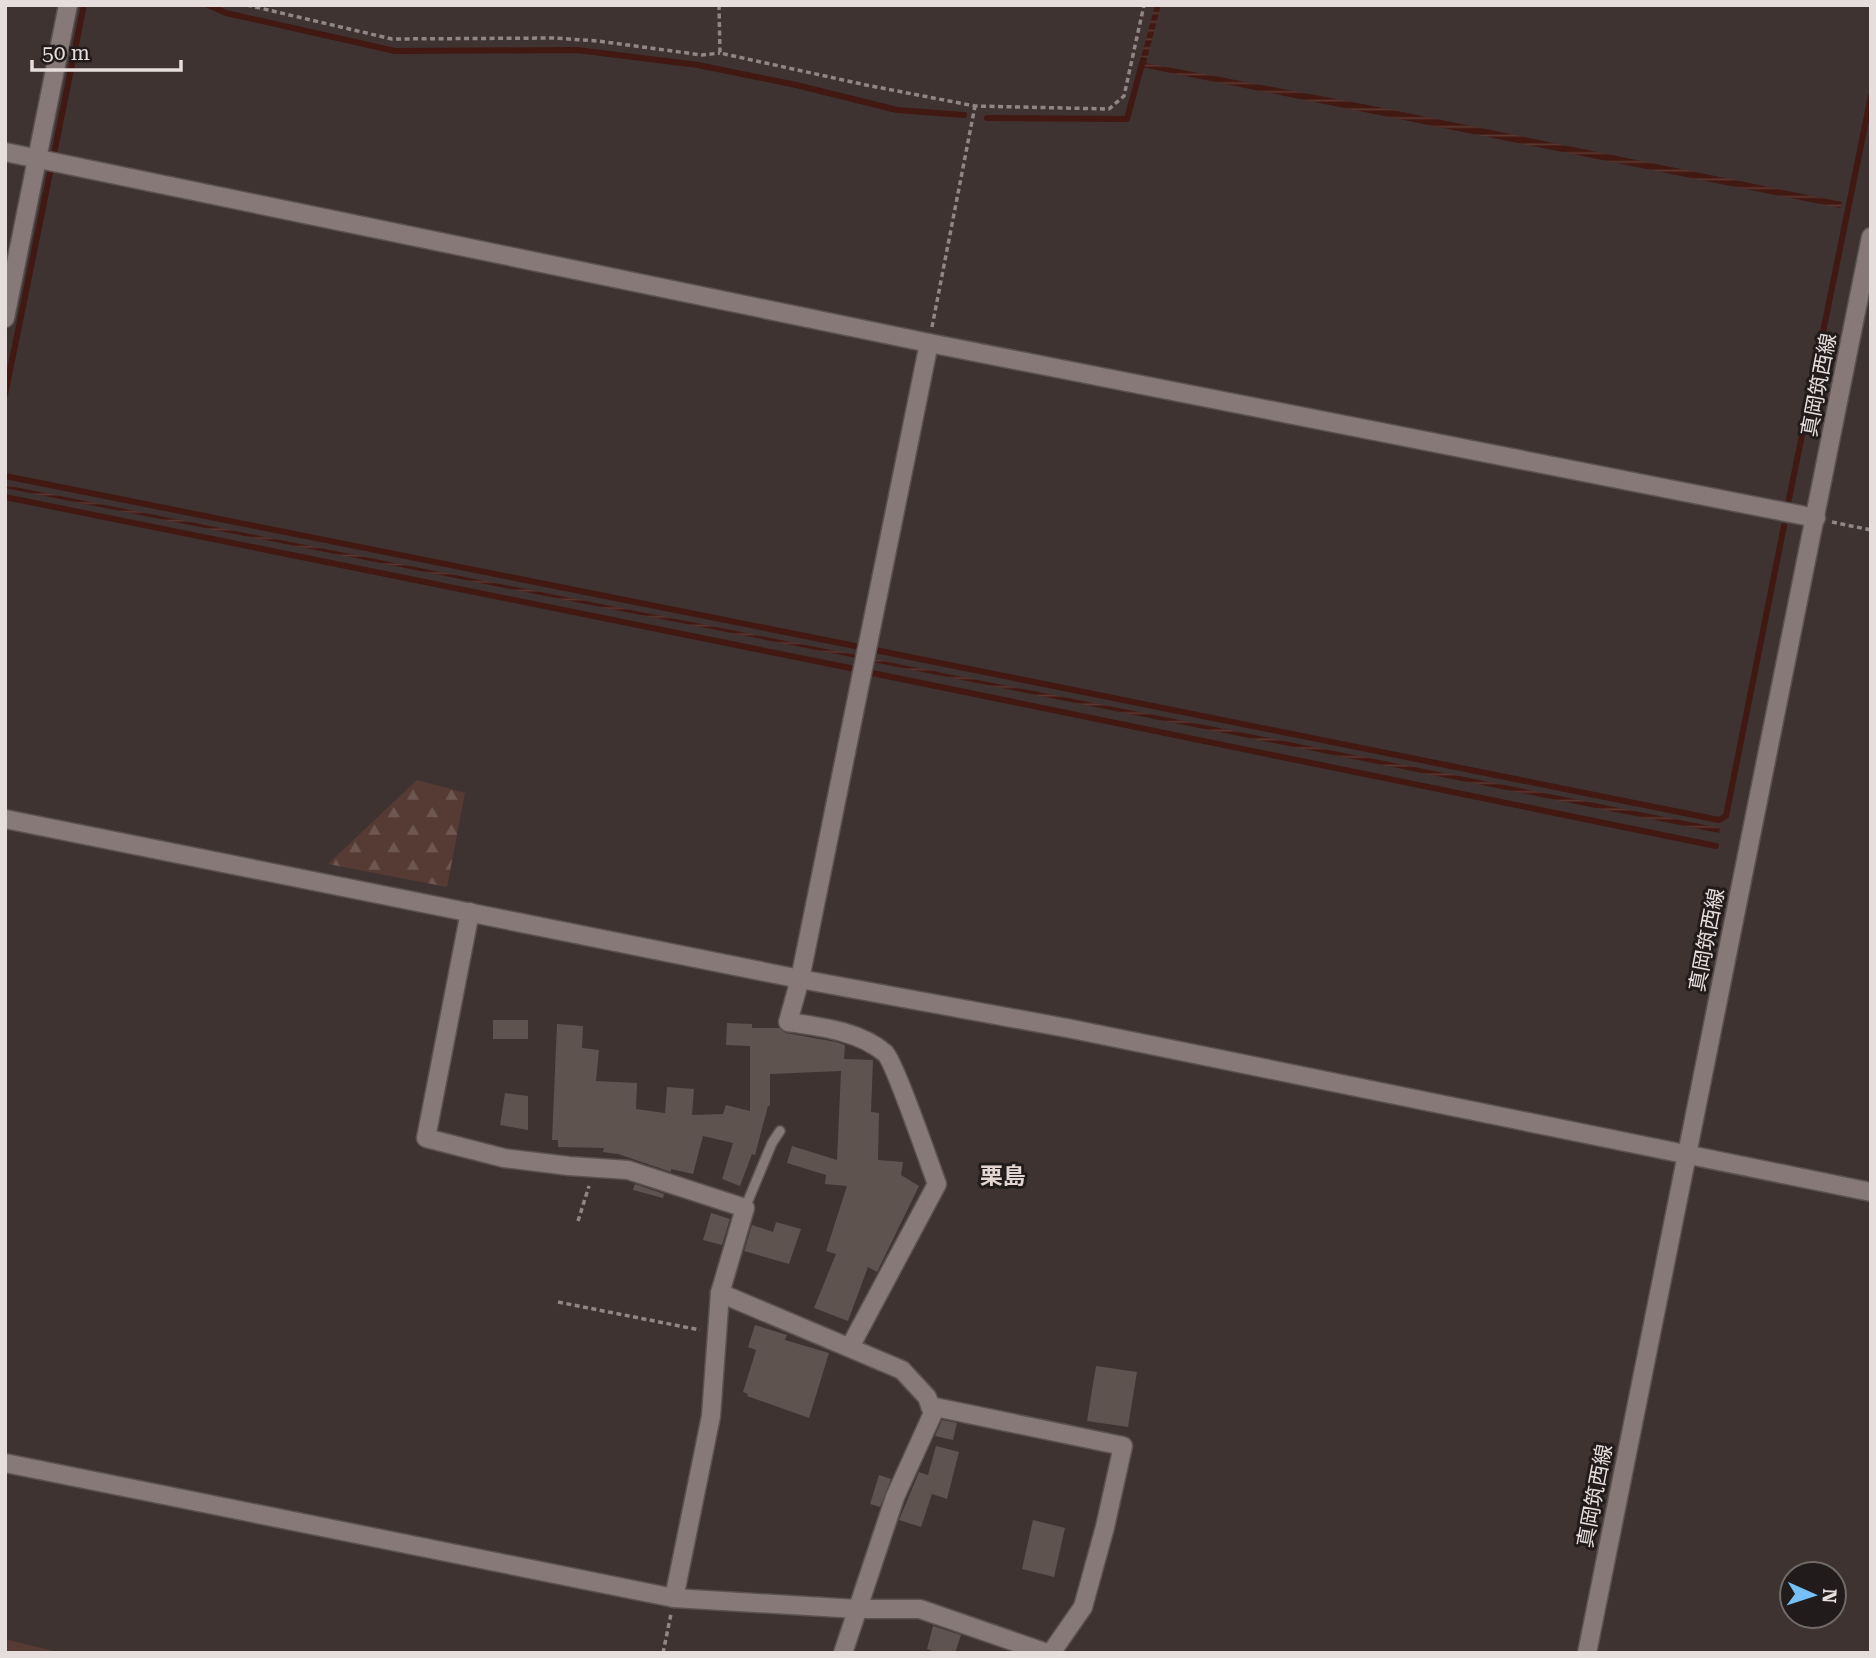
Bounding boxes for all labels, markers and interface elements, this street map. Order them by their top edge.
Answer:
scale bar [32,28,180,72]
text: 50 m [42,41,90,65]
street label: 真岡筑西線 [1797,331,1841,439]
street label: 真岡筑西線 [1685,886,1729,994]
district label: 栗島 [980,1163,1026,1190]
street label: 真岡筑西線 [1573,1442,1617,1550]
north arrow [1778,1560,1848,1630]
text: N [1818,1588,1841,1604]

